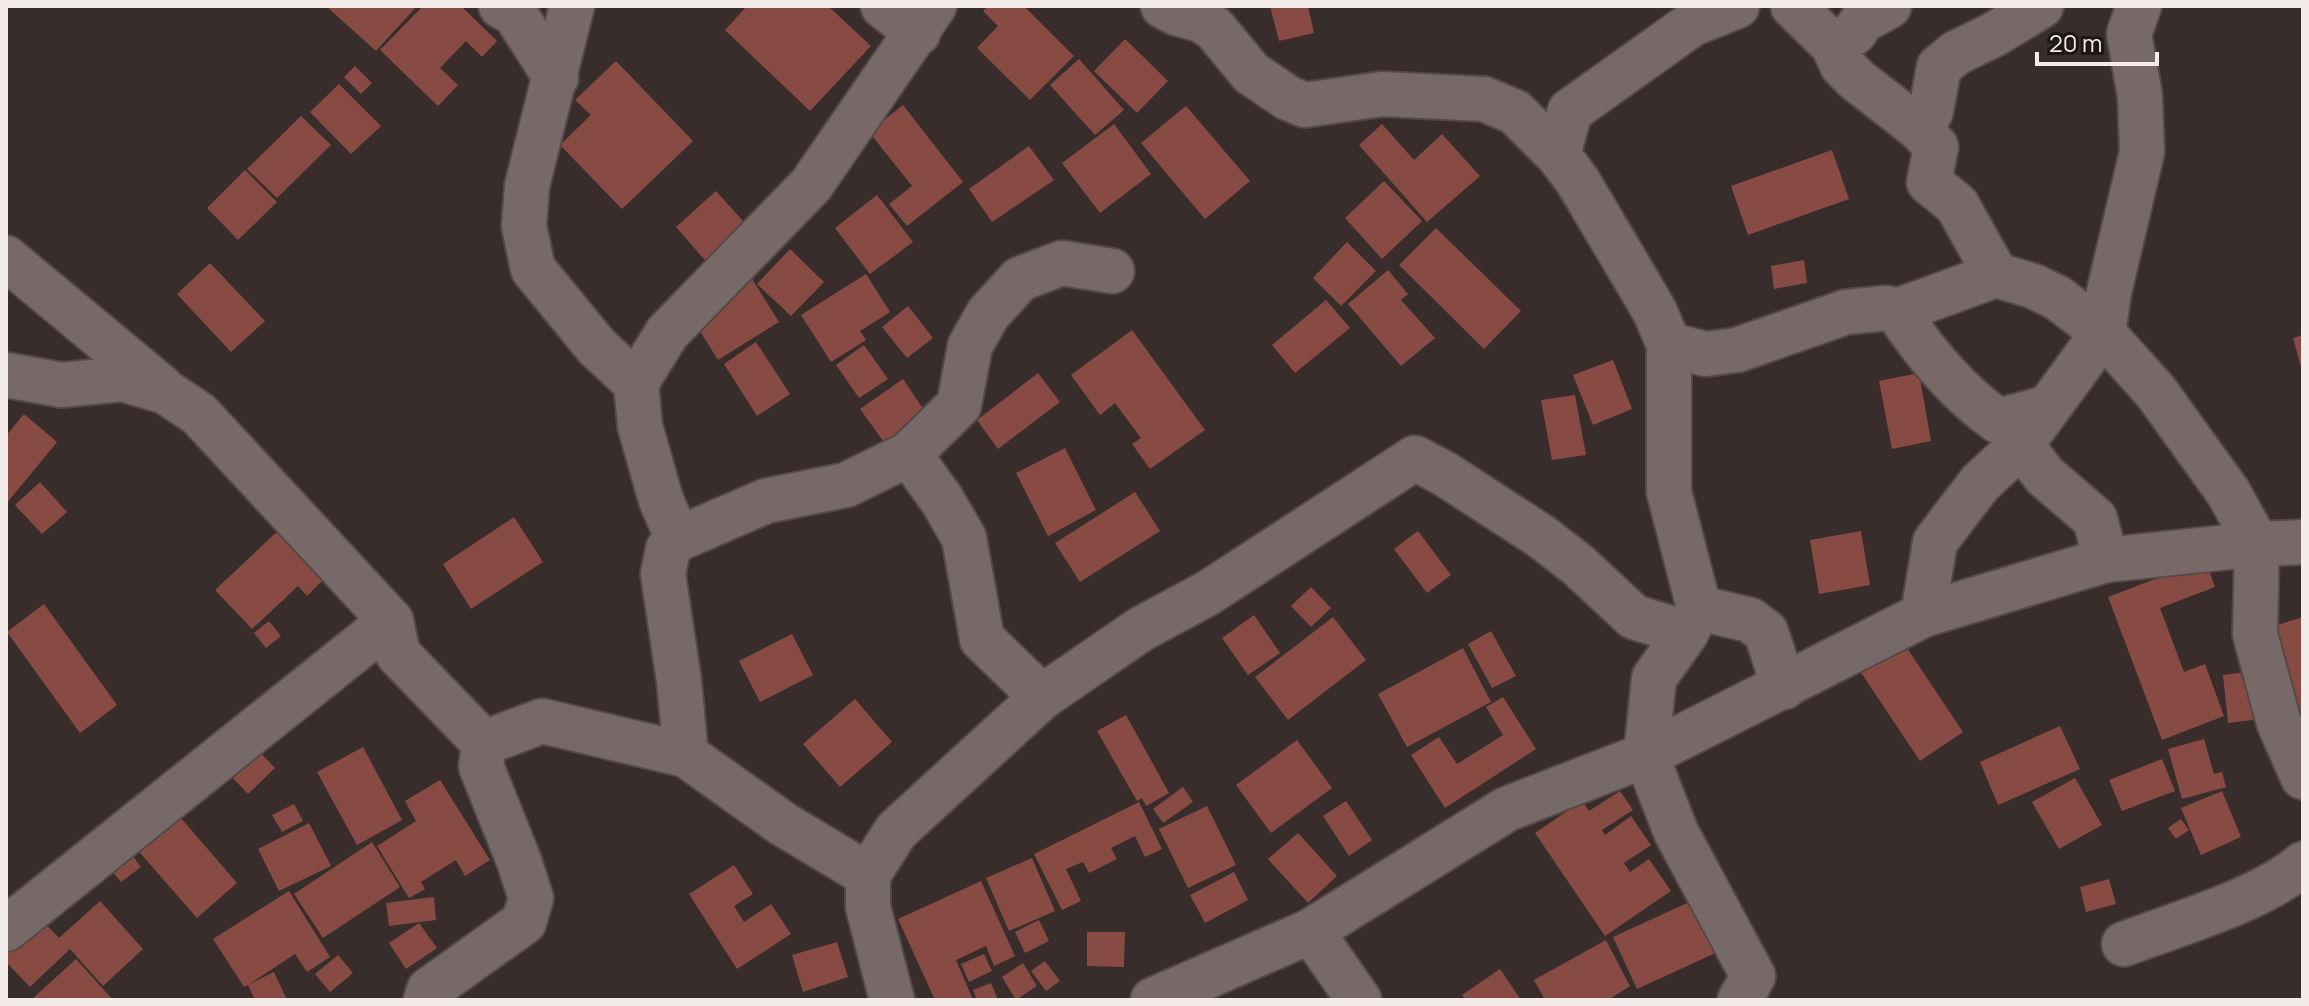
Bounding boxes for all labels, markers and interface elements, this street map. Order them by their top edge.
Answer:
scale bar [2037,16,2157,66]
text: 20 m [2049,26,2102,59]

